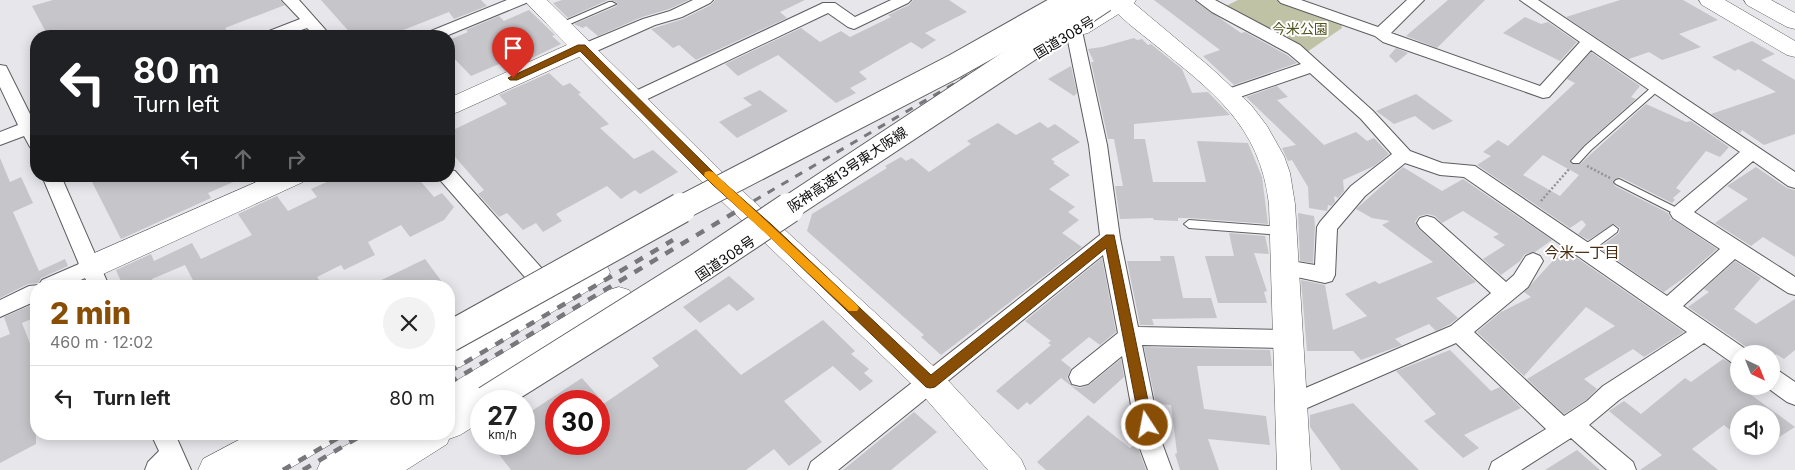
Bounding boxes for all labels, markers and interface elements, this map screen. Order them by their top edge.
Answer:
street label: 国道308号 [1030,12,1098,62]
park label: 今米公園 [1272,20,1328,37]
pin [492,27,534,78]
icon: arrive [499,34,527,62]
text: 80 m [133,49,220,91]
icon: left [50,50,115,115]
text: Turn left [133,91,219,117]
street label: 阪神高速13号東大阪線 [784,123,910,215]
icon: left [176,145,204,173]
icon: ahead [229,145,257,173]
icon: right [282,145,310,173]
street label: 国道308号 [692,232,758,284]
district label: 今米一丁目 [1544,243,1620,262]
text: 2 min [50,295,131,331]
button: close [383,297,435,349]
text: 460 m · 12:02 [50,332,153,352]
north arrow [1730,345,1780,395]
map controls [1730,345,1780,455]
icon: left [50,384,78,412]
text: Turn left [93,387,171,410]
text: 80 m [389,387,435,410]
speed limit sign: 30 [545,390,610,455]
position arrow [1120,398,1172,450]
text: 27 [487,401,518,431]
button: sound [1730,405,1780,455]
text: km/h [488,427,517,442]

